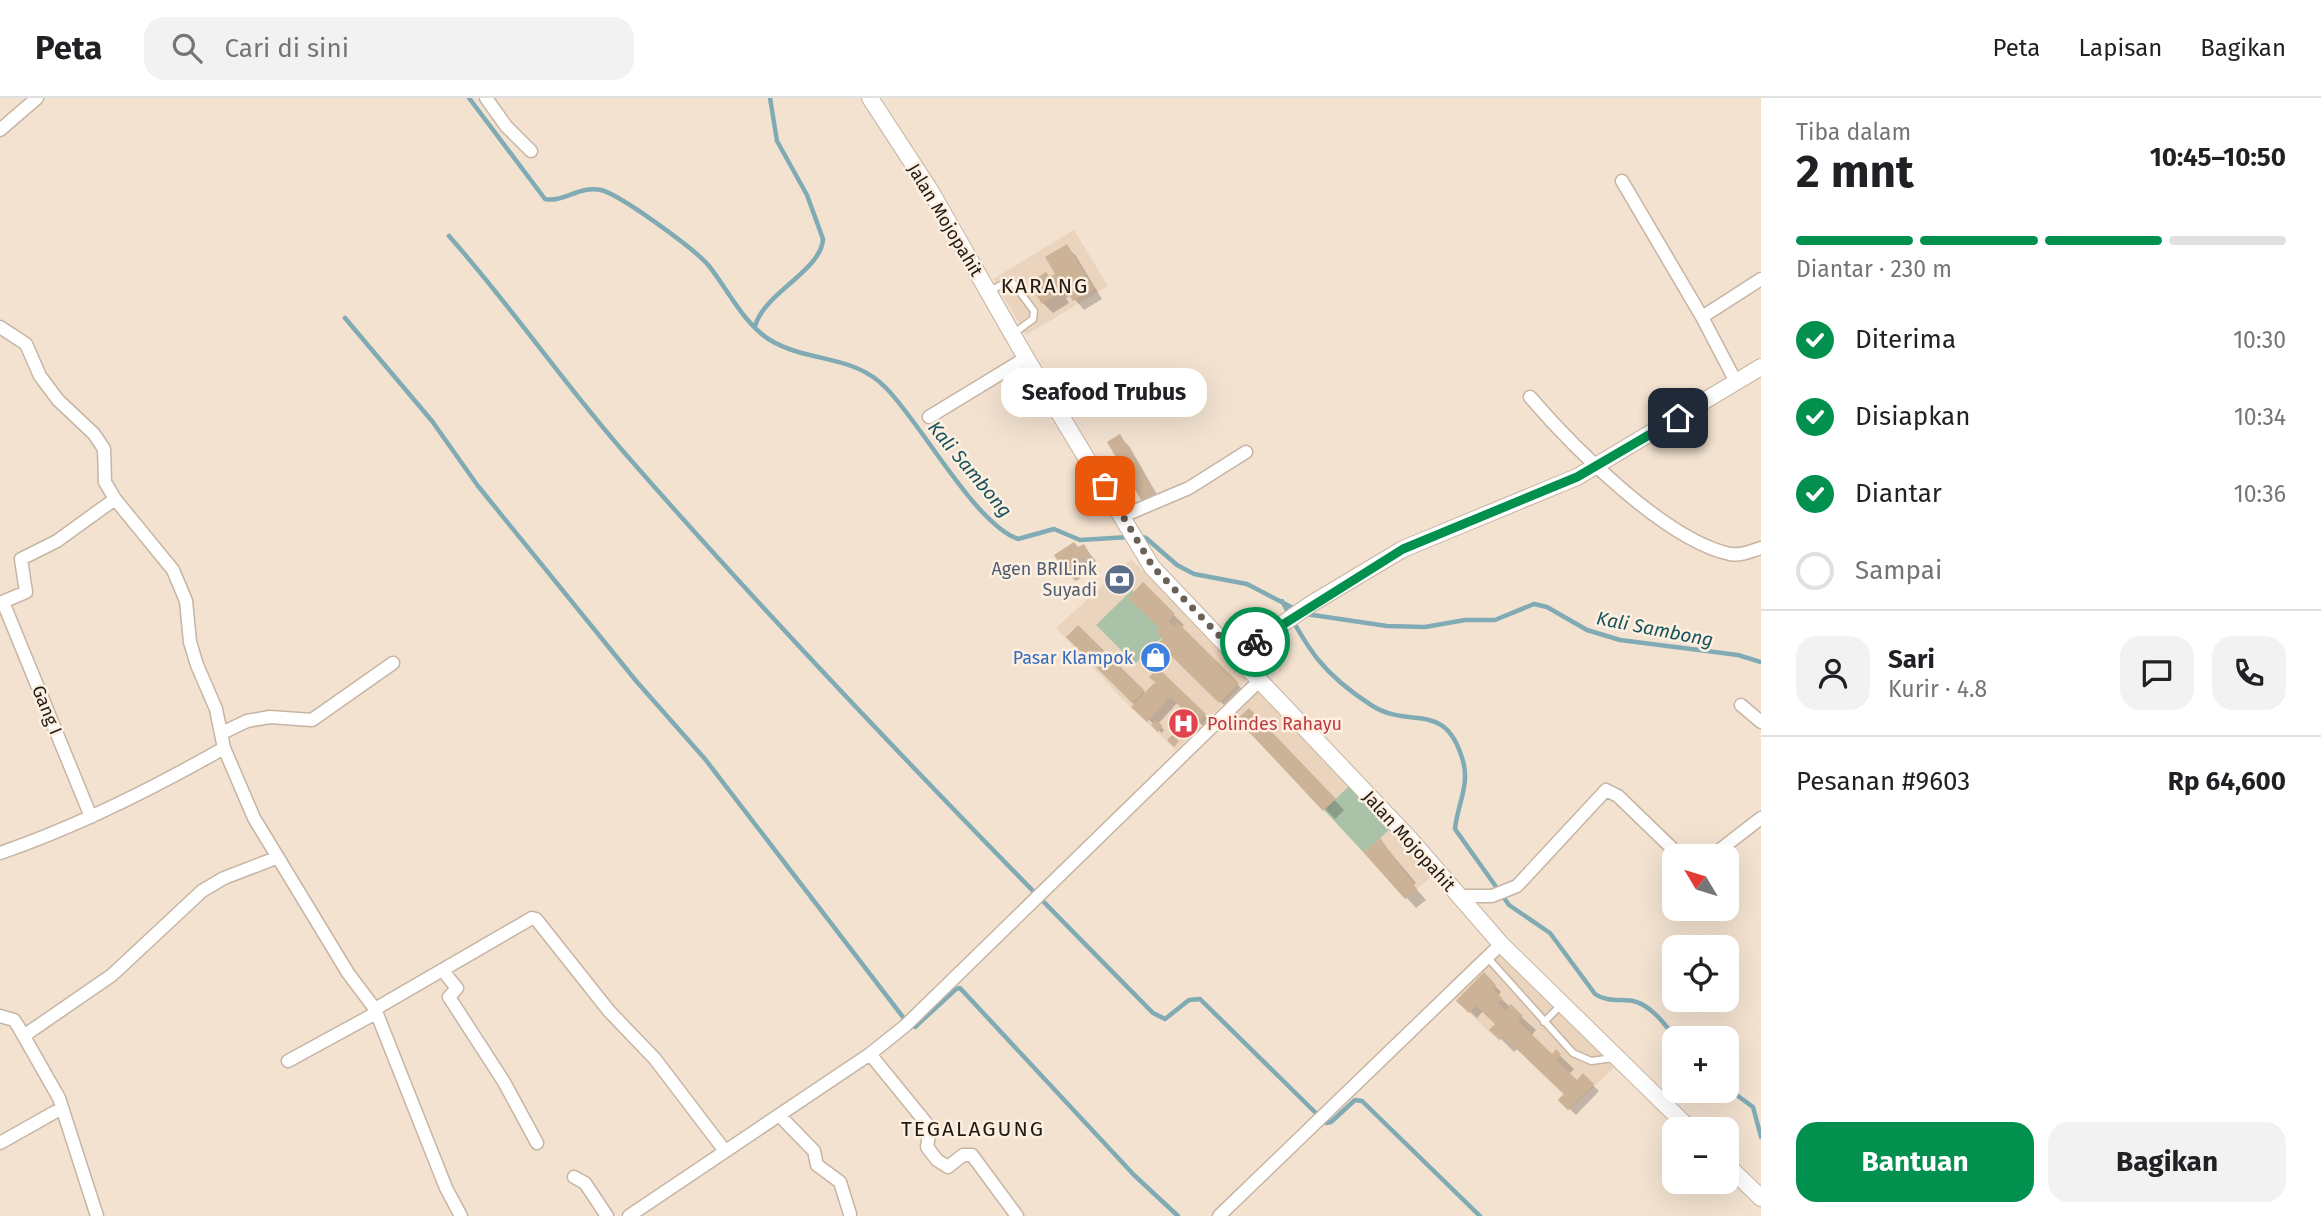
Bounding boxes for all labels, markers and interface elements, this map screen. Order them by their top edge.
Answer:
search box [144,17,634,80]
text: Peta [35,28,102,68]
icon: search [168,29,206,67]
text: Cari di sini [224,33,349,64]
text: Peta [1993,34,2040,62]
text: Lapisan [2078,34,2162,62]
text: Bagikan [2200,34,2286,62]
text: Tiba dalam [1796,118,1911,146]
text: 10:45–10:50 [2150,142,2286,173]
text: 2 mnt [1796,144,1914,199]
street label: Jalan Mojopahit [903,160,988,281]
text: Diantar · 230 m [1796,255,1952,283]
district label: KARANG [1001,273,1089,299]
icon: check [1796,321,1834,359]
text: Diterima [1855,324,1956,355]
text: 10:30 [2233,326,2286,354]
callout: Seafood Trubus [1002,367,1208,416]
text: Seafood Trubus [1022,378,1186,406]
pin [1648,388,1708,448]
icon: check [1796,398,1834,436]
icon: home [1659,399,1697,437]
text: Disiapkan [1855,401,1970,432]
text: 10:34 [2234,403,2286,431]
water label: Kali Sambong [923,416,1017,522]
pin [1075,456,1135,516]
icon: bag [1086,467,1124,505]
icon: check [1796,475,1834,513]
text: Diantar [1855,478,1942,509]
text: 10:36 [2234,480,2286,508]
text: Sampai [1855,555,1942,586]
place label: Agen BRILink Suyadi [992,558,1098,601]
bank icon: Agen BRILink Suyadi [1103,562,1137,596]
water label: Kali Sambong [1595,606,1715,652]
courier [1220,607,1290,677]
icon: bike [1236,623,1274,661]
button: person [1796,636,1870,710]
button: chat [2120,636,2194,710]
button: phone [2212,636,2286,710]
shop icon: Pasar Klampok [1139,641,1173,675]
text: Sari [1888,644,1935,675]
place label: Pasar Klampok [1013,647,1134,669]
text: Kurir · 4.8 [1888,675,1987,703]
street label: Gang I [27,682,67,738]
hospital icon: Polindes Rahayu [1167,707,1201,741]
place label: Polindes Rahayu [1207,713,1342,735]
text: Pesanan #9603 [1796,766,1970,797]
text: Rp 64,600 [2168,766,2286,797]
street label: Jalan Mojopahit [1358,786,1460,896]
north arrow [1662,844,1740,920]
map controls [1662,844,1739,1194]
button: locate [1662,935,1739,1012]
button: + [1662,1026,1739,1103]
district label: TEGALAGUNG [901,1116,1045,1142]
button: − [1662,1117,1739,1194]
button: Bantuan [1796,1122,2034,1202]
button: Bagikan [2048,1122,2286,1202]

